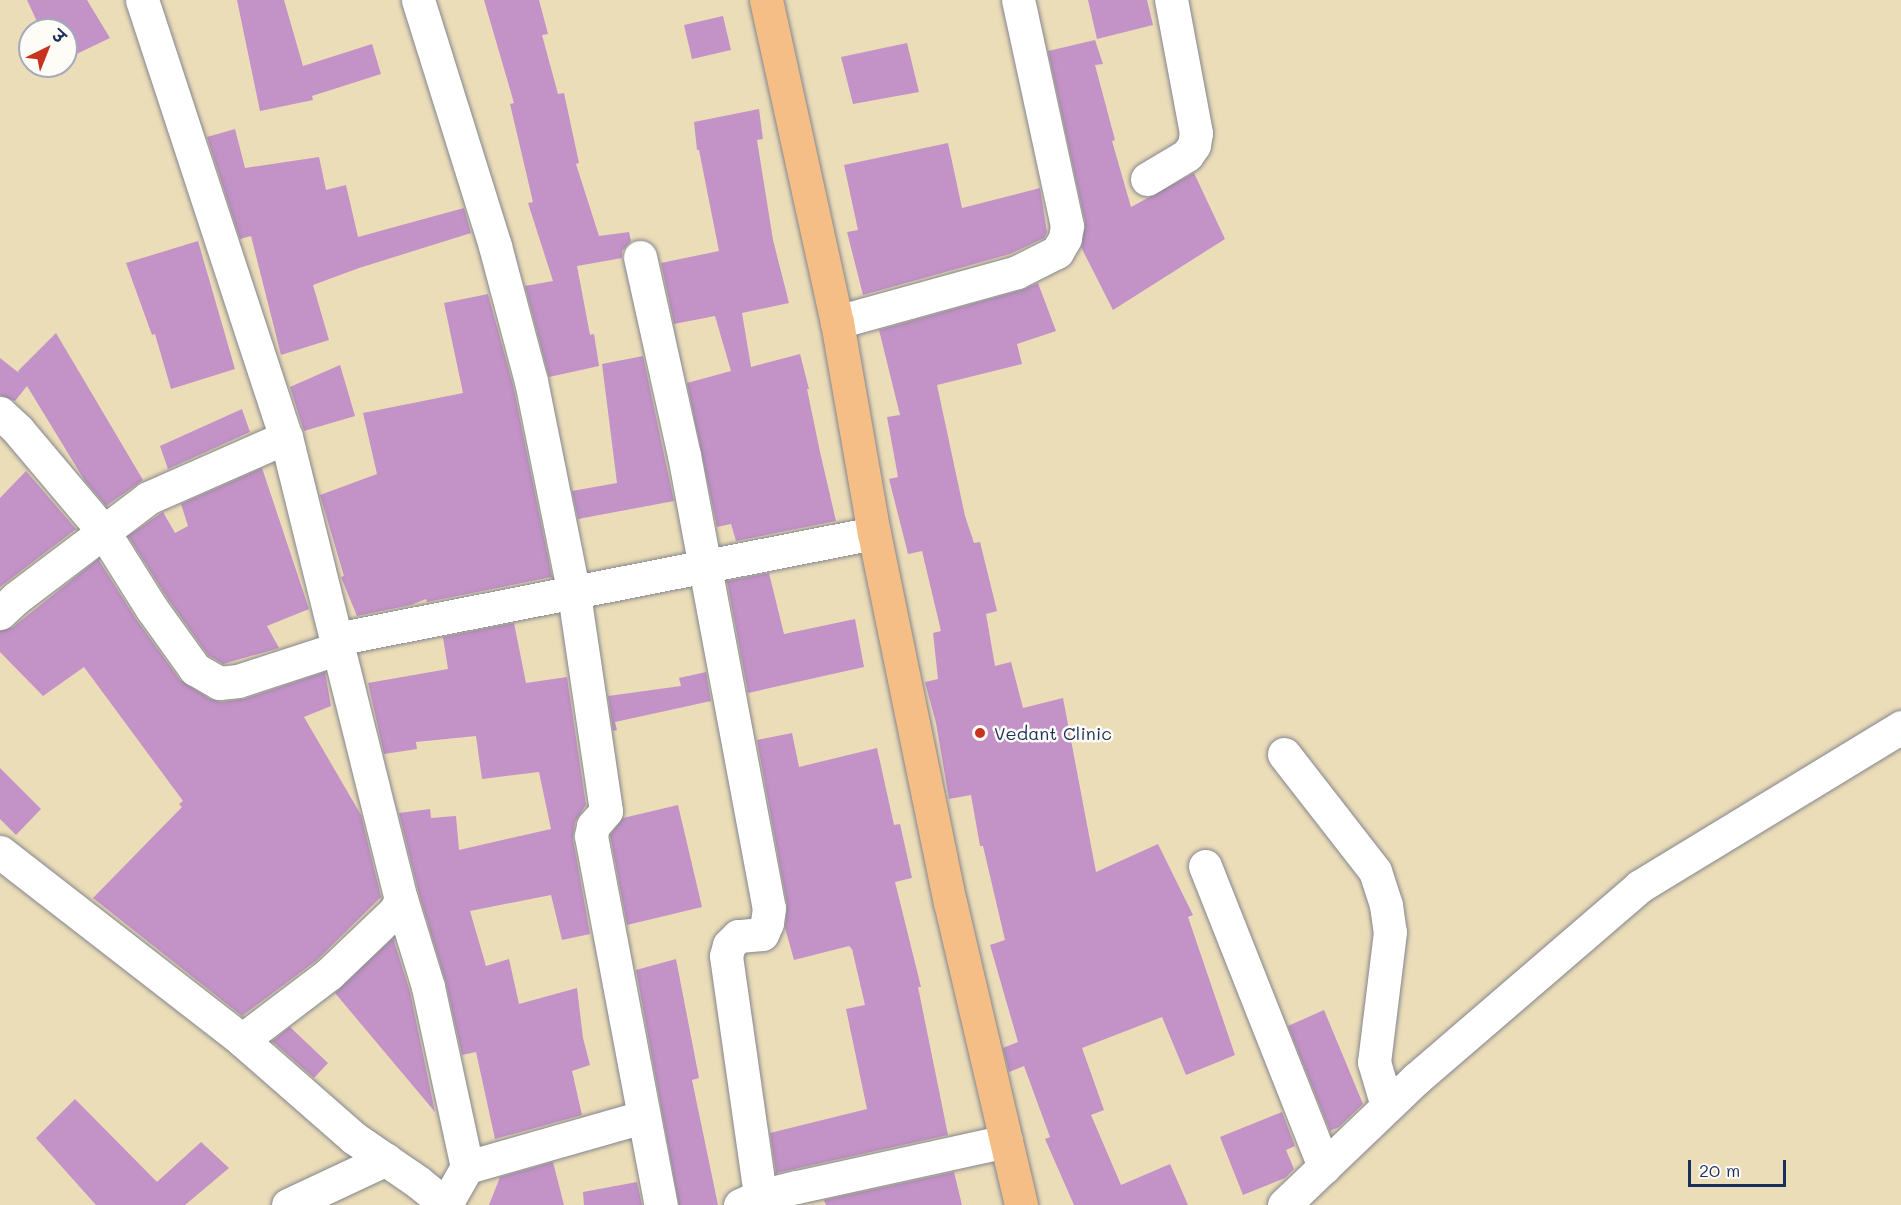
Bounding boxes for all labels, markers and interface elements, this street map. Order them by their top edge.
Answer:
north arrow [18,18,78,78]
text: उ [48,25,70,47]
place label: Vedant Clinic [994,722,1112,744]
marker: Vedant Clinic [971,724,989,742]
scale bar [1691,1148,1788,1186]
text: 20 m [1699,1158,1740,1182]

